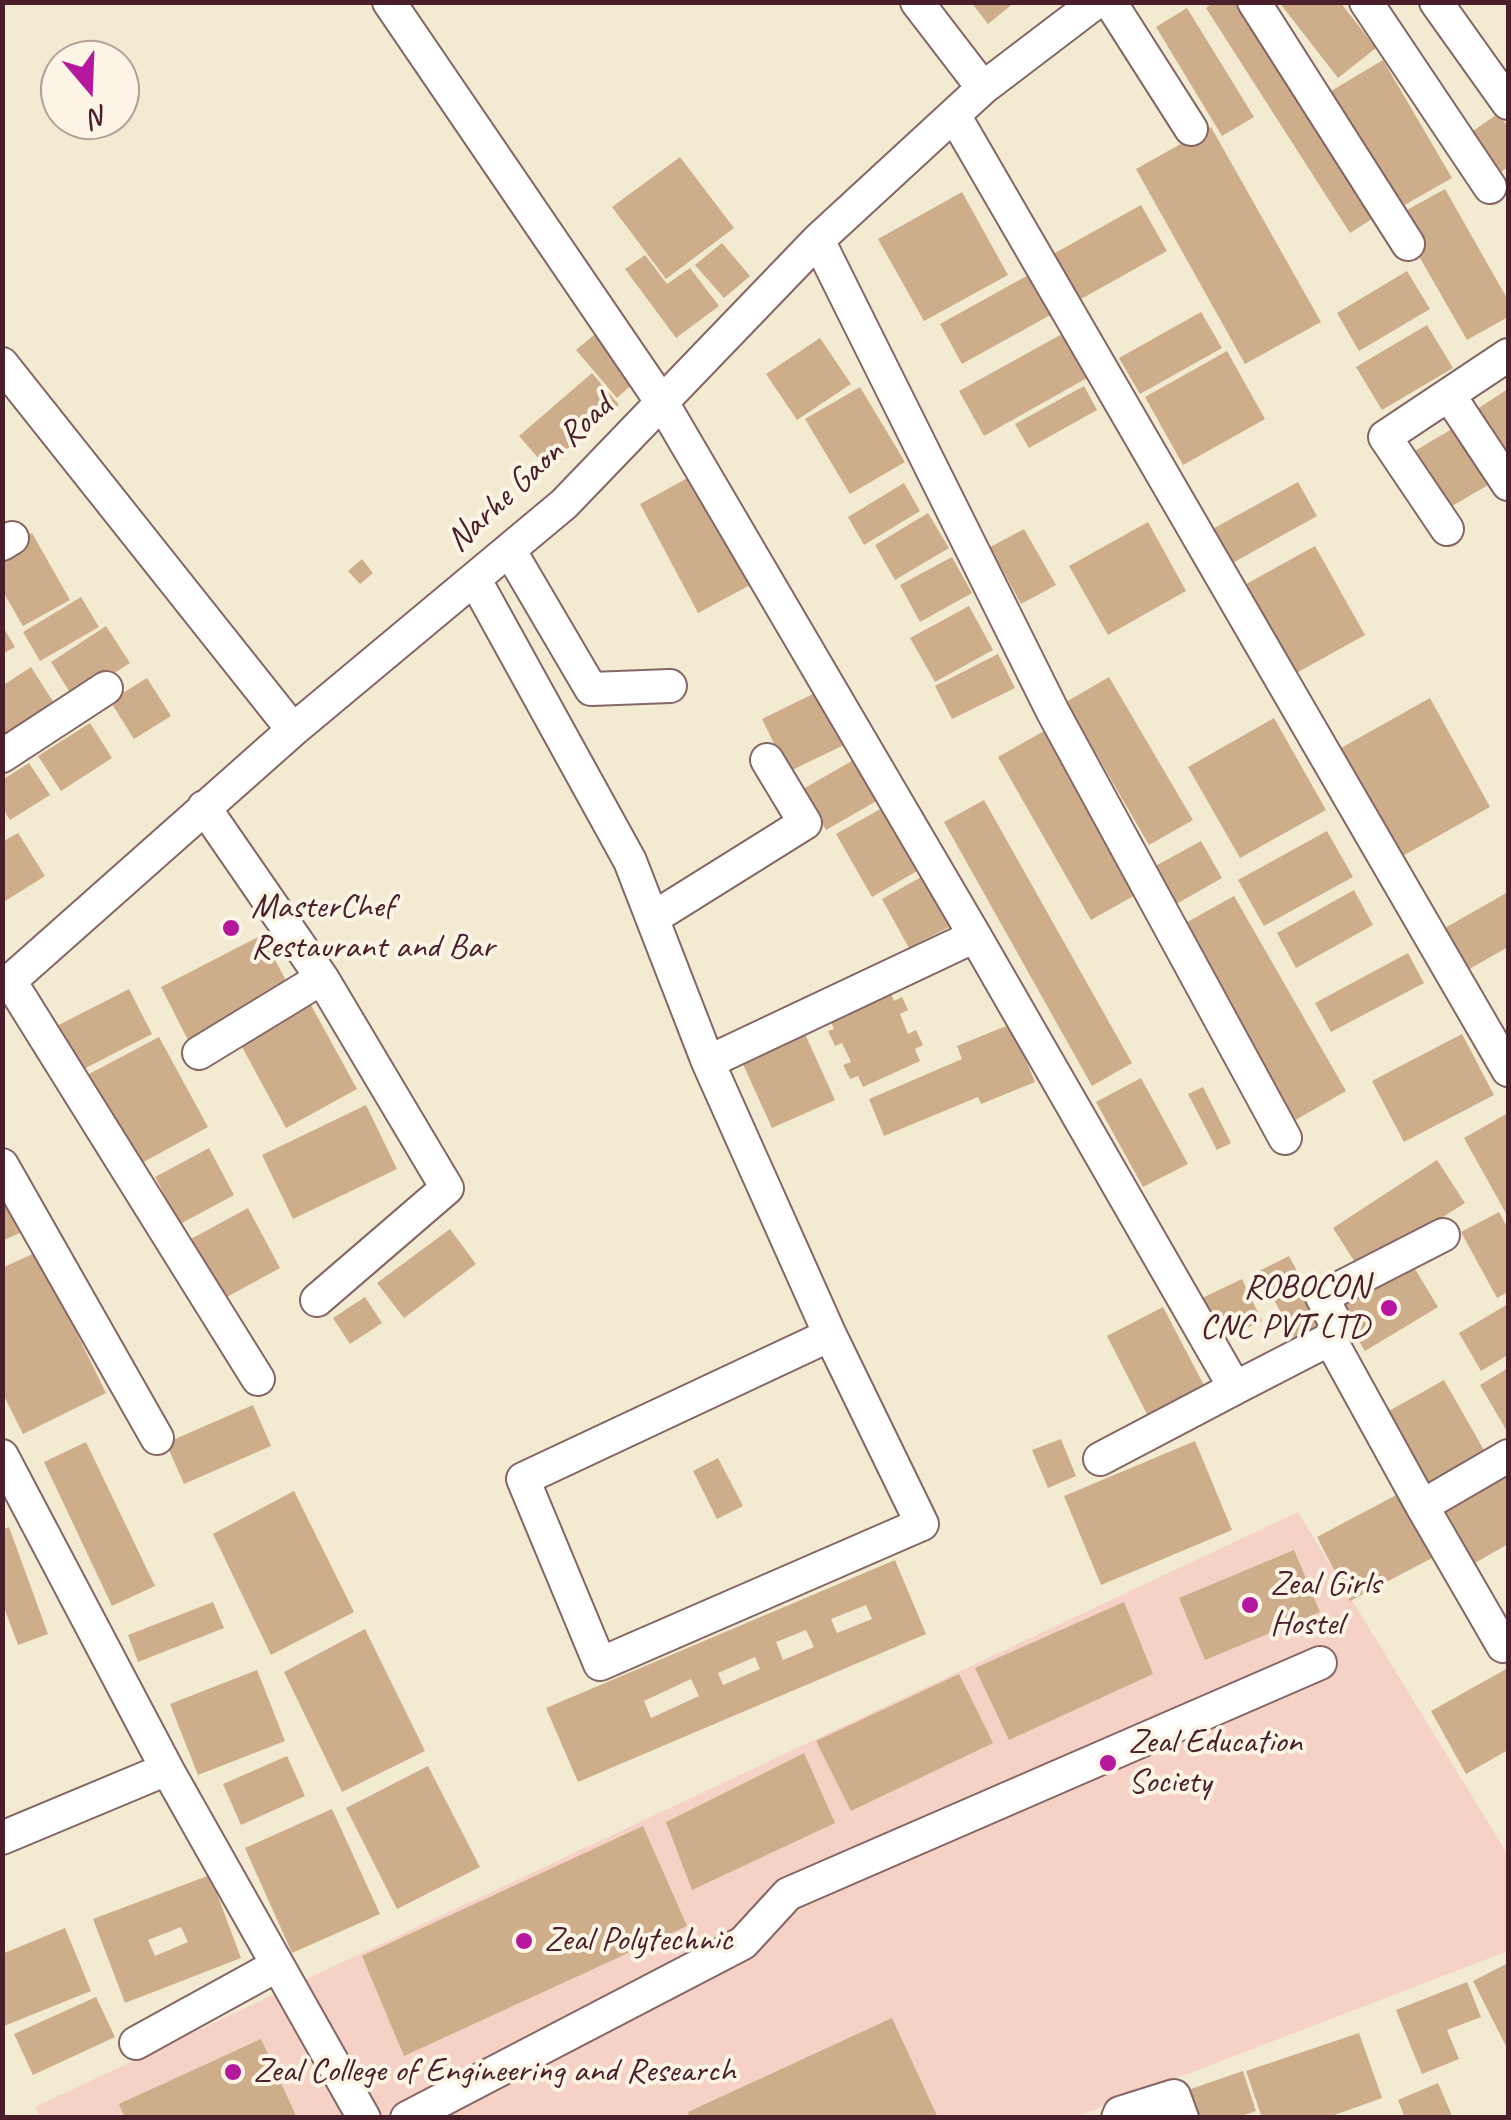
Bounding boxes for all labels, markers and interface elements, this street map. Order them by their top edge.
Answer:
north arrow [40,40,140,140]
text: N [85,98,113,136]
street label: Narhe Gaon Road [438,386,622,562]
place label: MasterChef Restaurant and Bar [251,887,494,969]
marker: MasterChef Restaurant and Bar [220,917,242,939]
place label: ROBOCON CNC PVT LTD [1200,1267,1369,1349]
marker: ROBOCON CNC PVT LTD [1378,1297,1400,1319]
place label: Zeal Girls Hostel [1270,1564,1381,1646]
marker: Zeal Girls Hostel [1239,1594,1261,1616]
place label: Zeal Education Society [1128,1722,1302,1804]
marker: Zeal Education Society [1097,1752,1119,1774]
place label: Zeal Polytechnic [544,1920,732,1962]
marker: Zeal Polytechnic [513,1930,535,1952]
place label: Zeal College of Engineering and Research [253,2051,735,2093]
marker: Zeal College of Engineering and Research [222,2061,244,2083]

